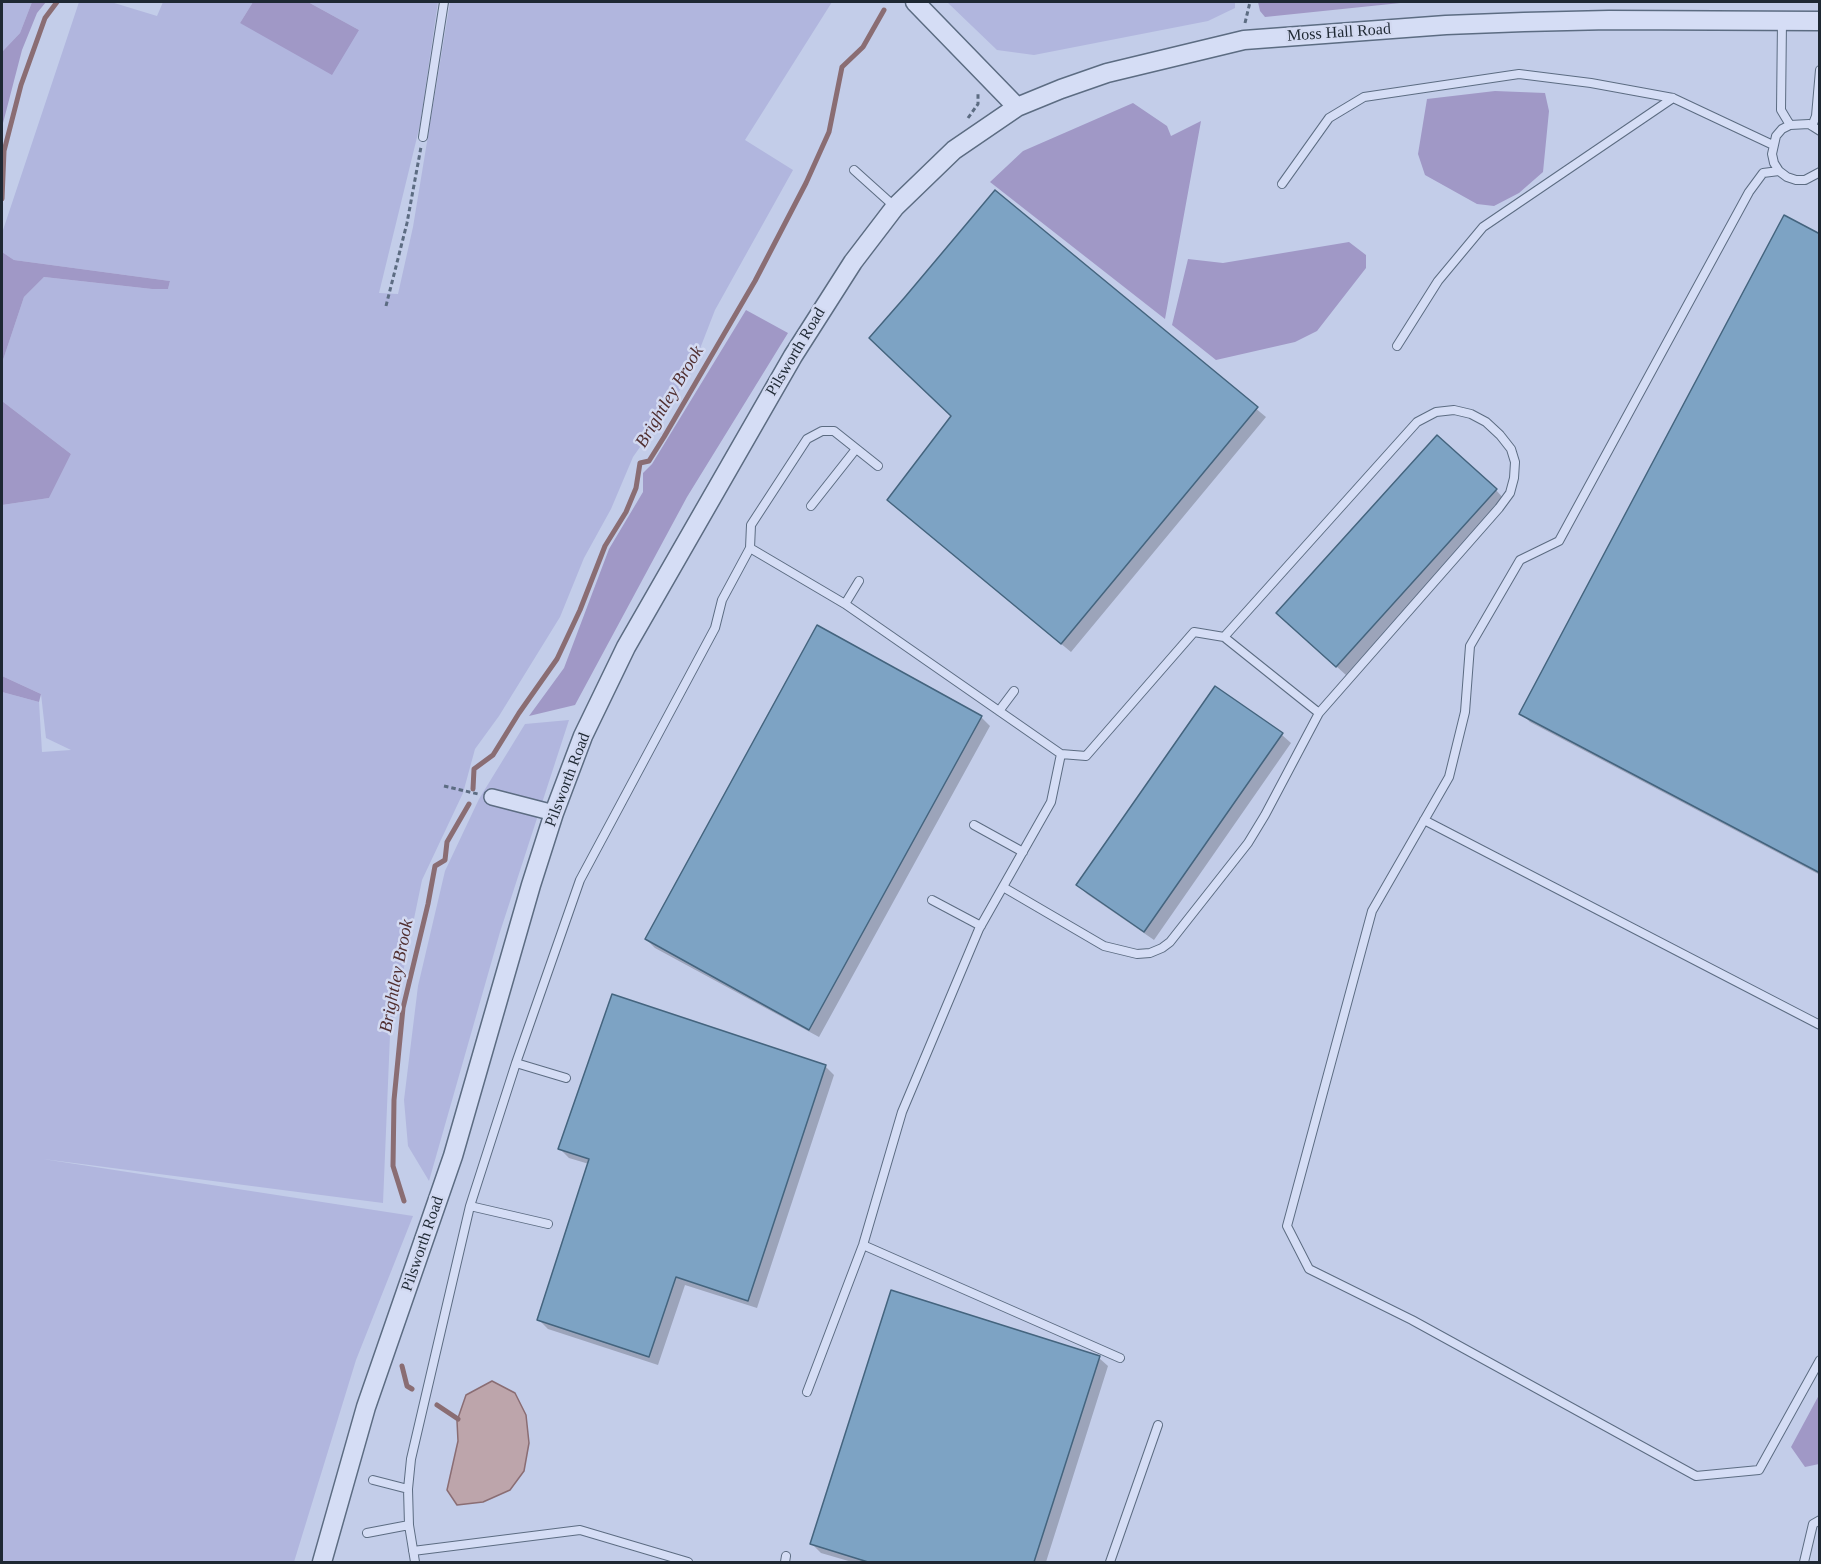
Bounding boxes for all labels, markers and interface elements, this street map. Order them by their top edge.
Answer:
street label: Moss Hall Road [1286,20,1392,46]
street label: Pilsworth Road [762,305,830,399]
water label: Brightley Brook [631,342,709,452]
street label: Pilsworth Road [541,730,595,830]
water label: Brightley Brook [375,918,419,1034]
street label: Pilsworth Road [398,1194,448,1294]

